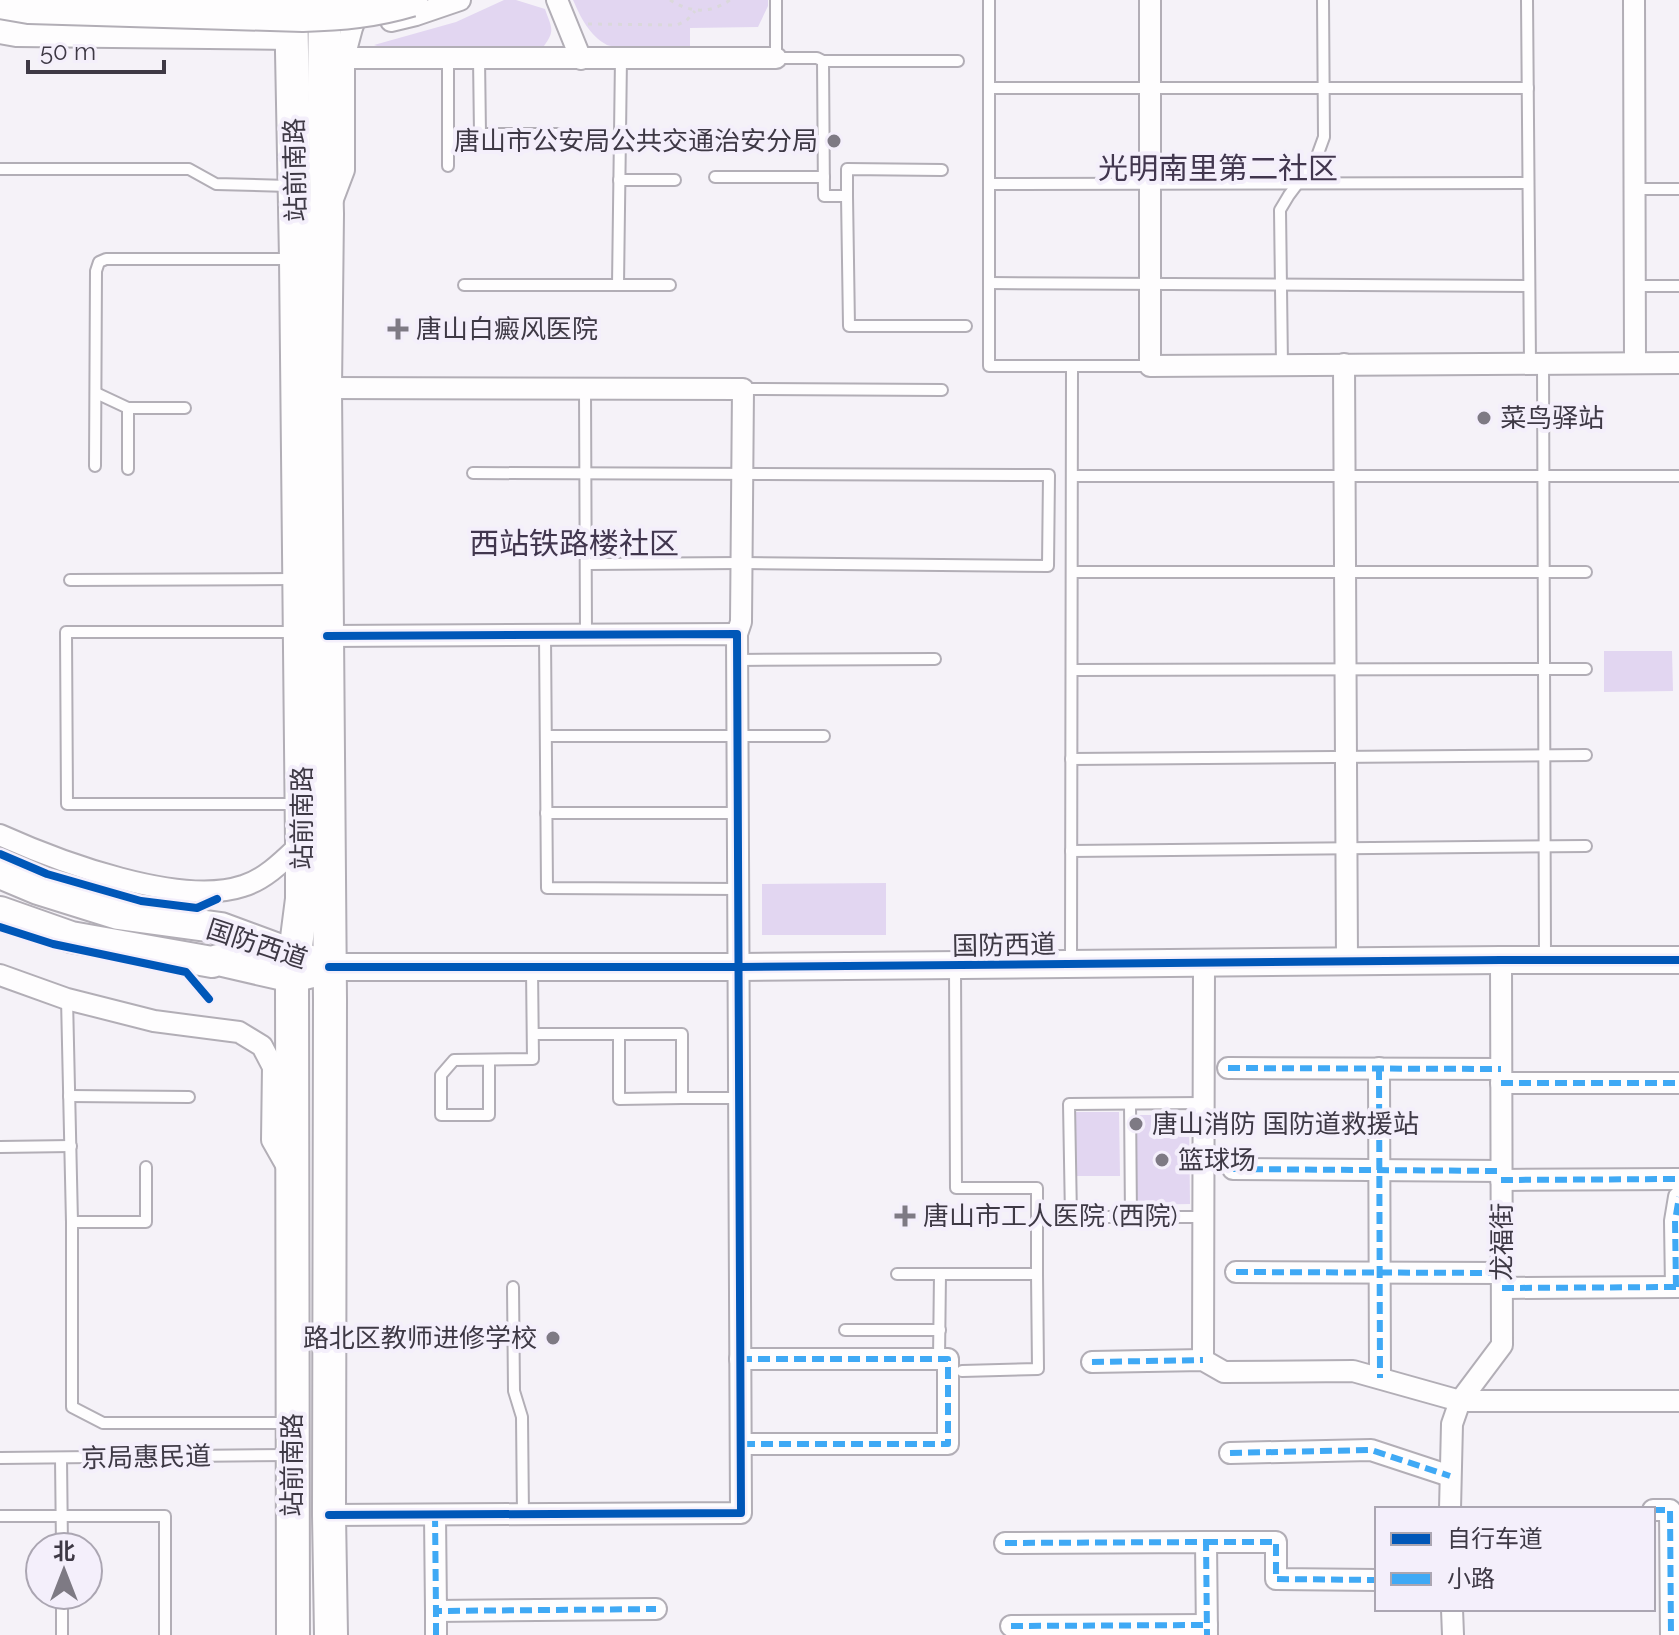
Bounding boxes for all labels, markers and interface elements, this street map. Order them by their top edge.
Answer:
scale bar [28,24,164,74]
text: 50 m [40,37,96,66]
street label: 站前南路 [279,118,311,222]
place label: 唐山市公安局公共交通治安分局 [454,126,818,156]
marker: 唐山市公安局公共交通治安分局 [825,132,843,150]
district label: 光明南里第二社区 [1098,151,1338,186]
place label: 唐山白癜风医院 [416,314,598,344]
marker: 唐山白癜风医院 [387,318,409,340]
place label: 菜鸟驿站 [1500,403,1604,433]
marker: 菜鸟驿站 [1475,409,1493,427]
district label: 西站铁路楼社区 [469,526,679,561]
street label: 站前南路 [287,766,317,870]
street label: 国防西道 [203,914,311,974]
street label: 国防西道 [952,929,1056,961]
place label: 唐山消防 国防道救援站 [1152,1109,1419,1139]
marker: 唐山消防 国防道救援站 [1127,1115,1145,1133]
place label: 篮球场 [1178,1145,1256,1175]
marker: 篮球场 [1153,1151,1171,1169]
place label: 唐山市工人医院 (西院) [923,1201,1178,1231]
street label: 龙福街 [1487,1203,1517,1281]
marker: 唐山市工人医院 (西院) [894,1205,916,1227]
place label: 路北区教师进修学校 [303,1323,537,1353]
marker: 路北区教师进修学校 [544,1329,562,1347]
street label: 站前南路 [277,1413,307,1517]
street label: 京局惠民道 [81,1441,211,1473]
legend [1375,1507,1655,1611]
text: 自行车道 [1447,1524,1543,1553]
north arrow [24,1531,104,1611]
text: 北 [53,1538,75,1564]
text: 小路 [1447,1564,1495,1593]

